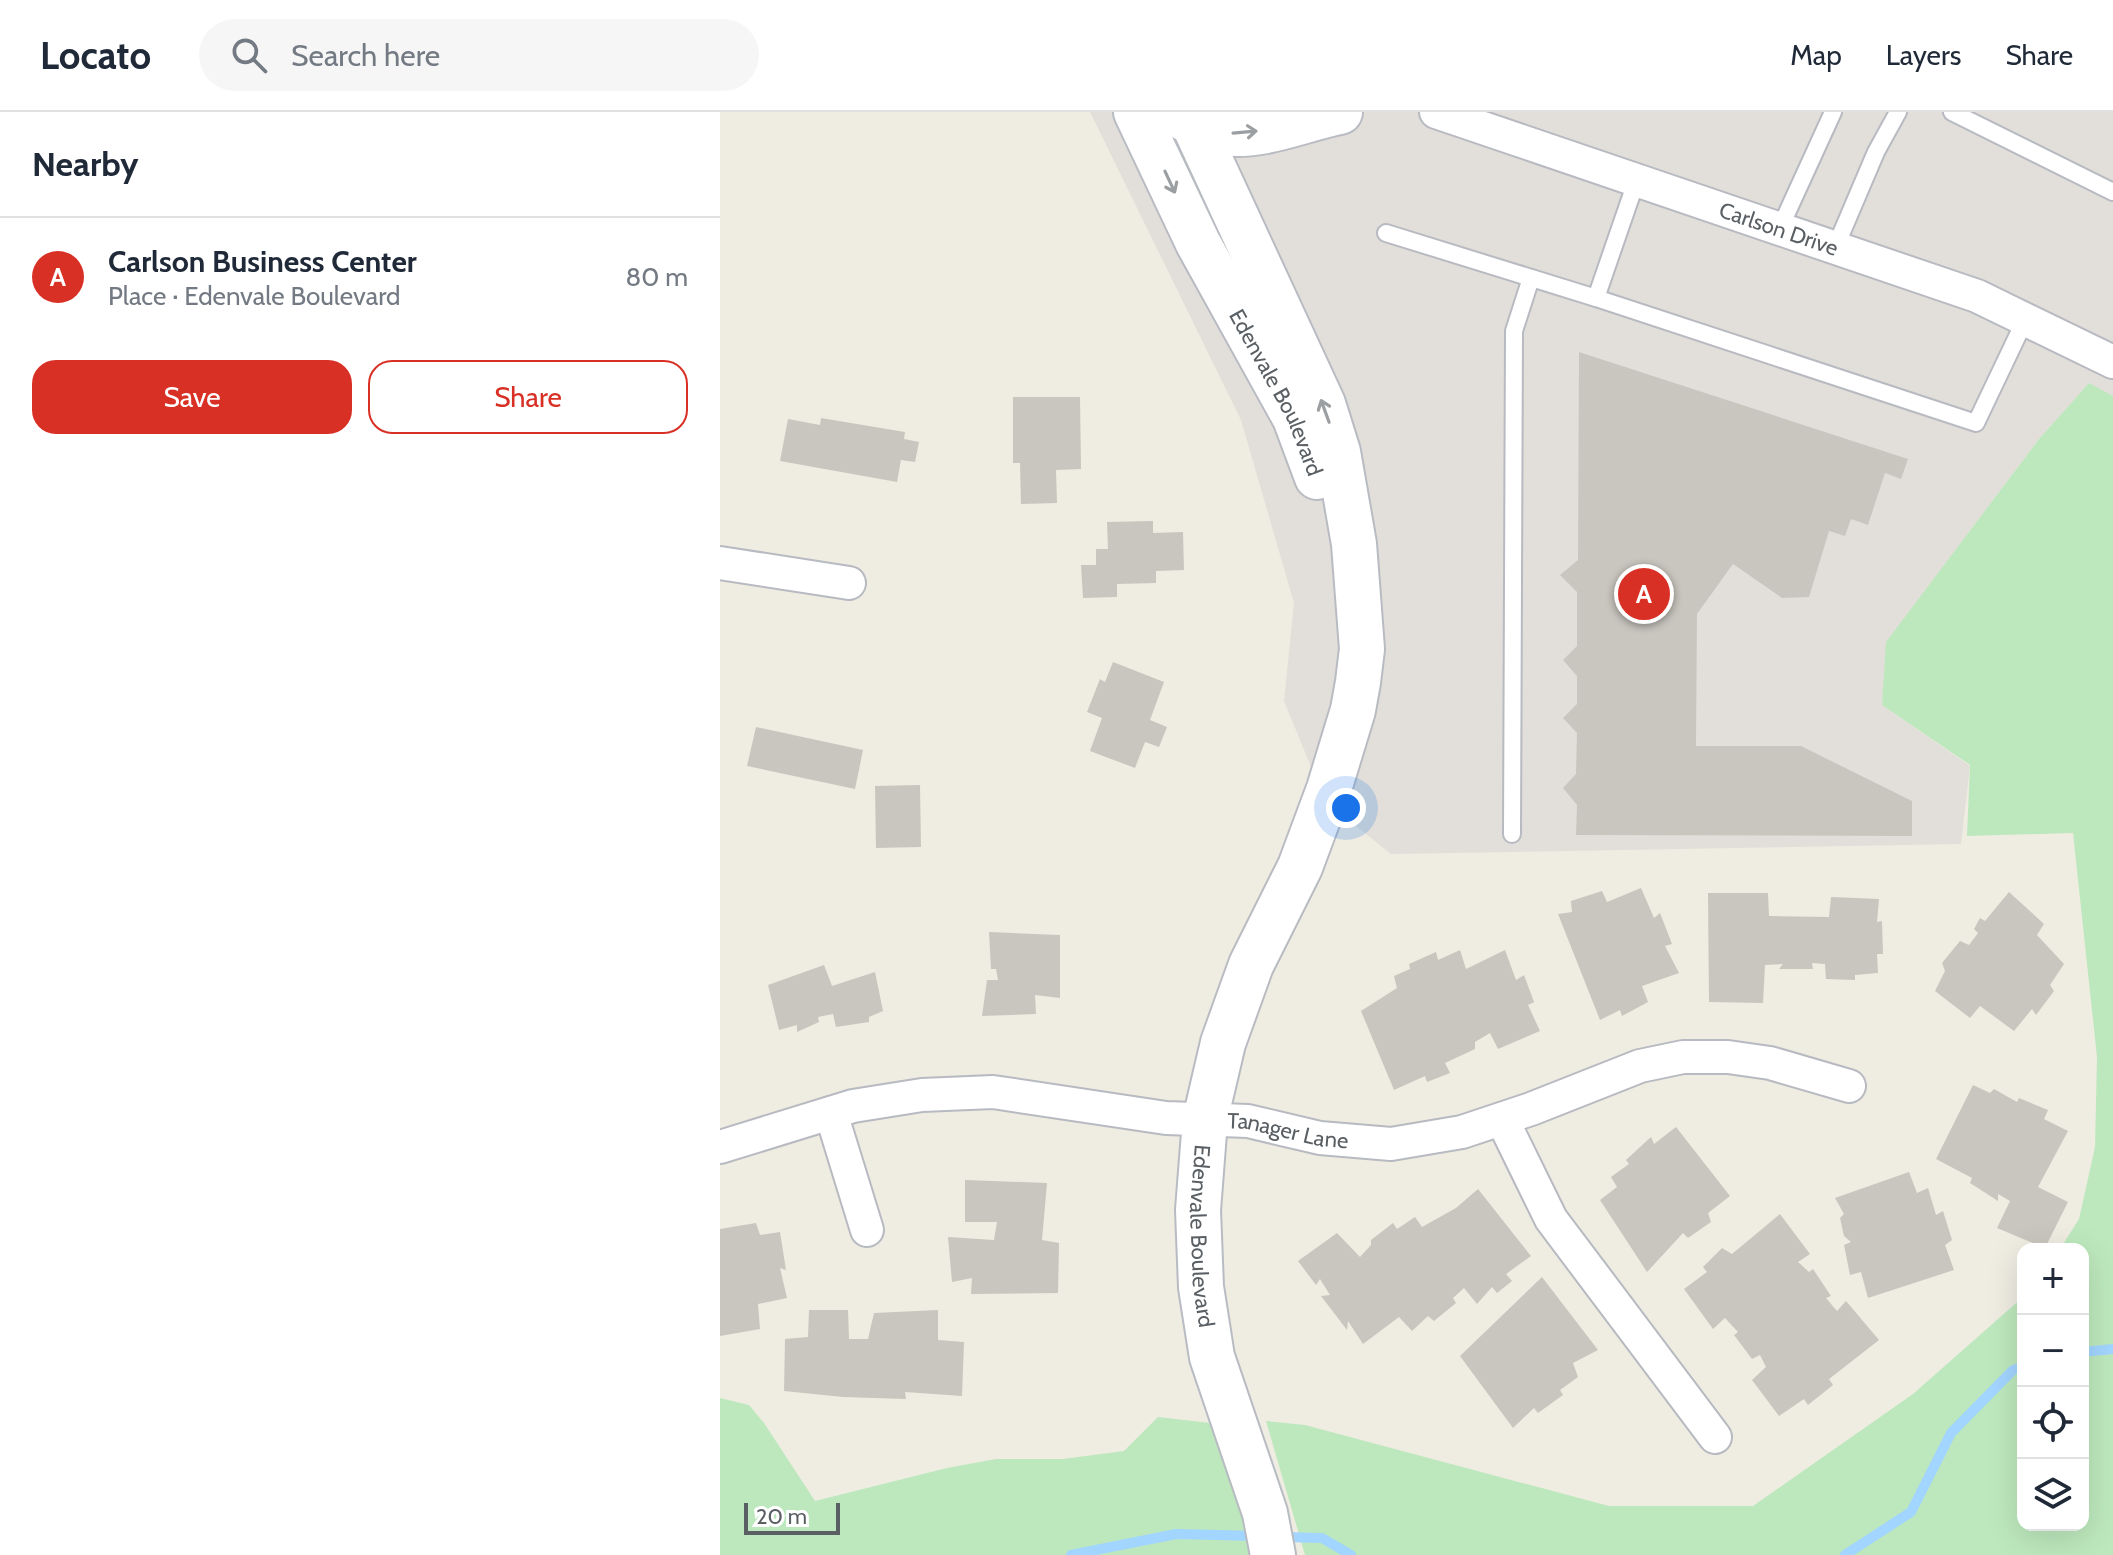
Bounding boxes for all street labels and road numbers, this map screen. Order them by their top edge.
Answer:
street label: Carlson Drive [1715,196,1842,262]
street label: Edenvale Boulevard [1223,304,1328,480]
street label: Tanager Lane [1227,1107,1349,1154]
street label: Edenvale Boulevard [1184,1144,1220,1329]

